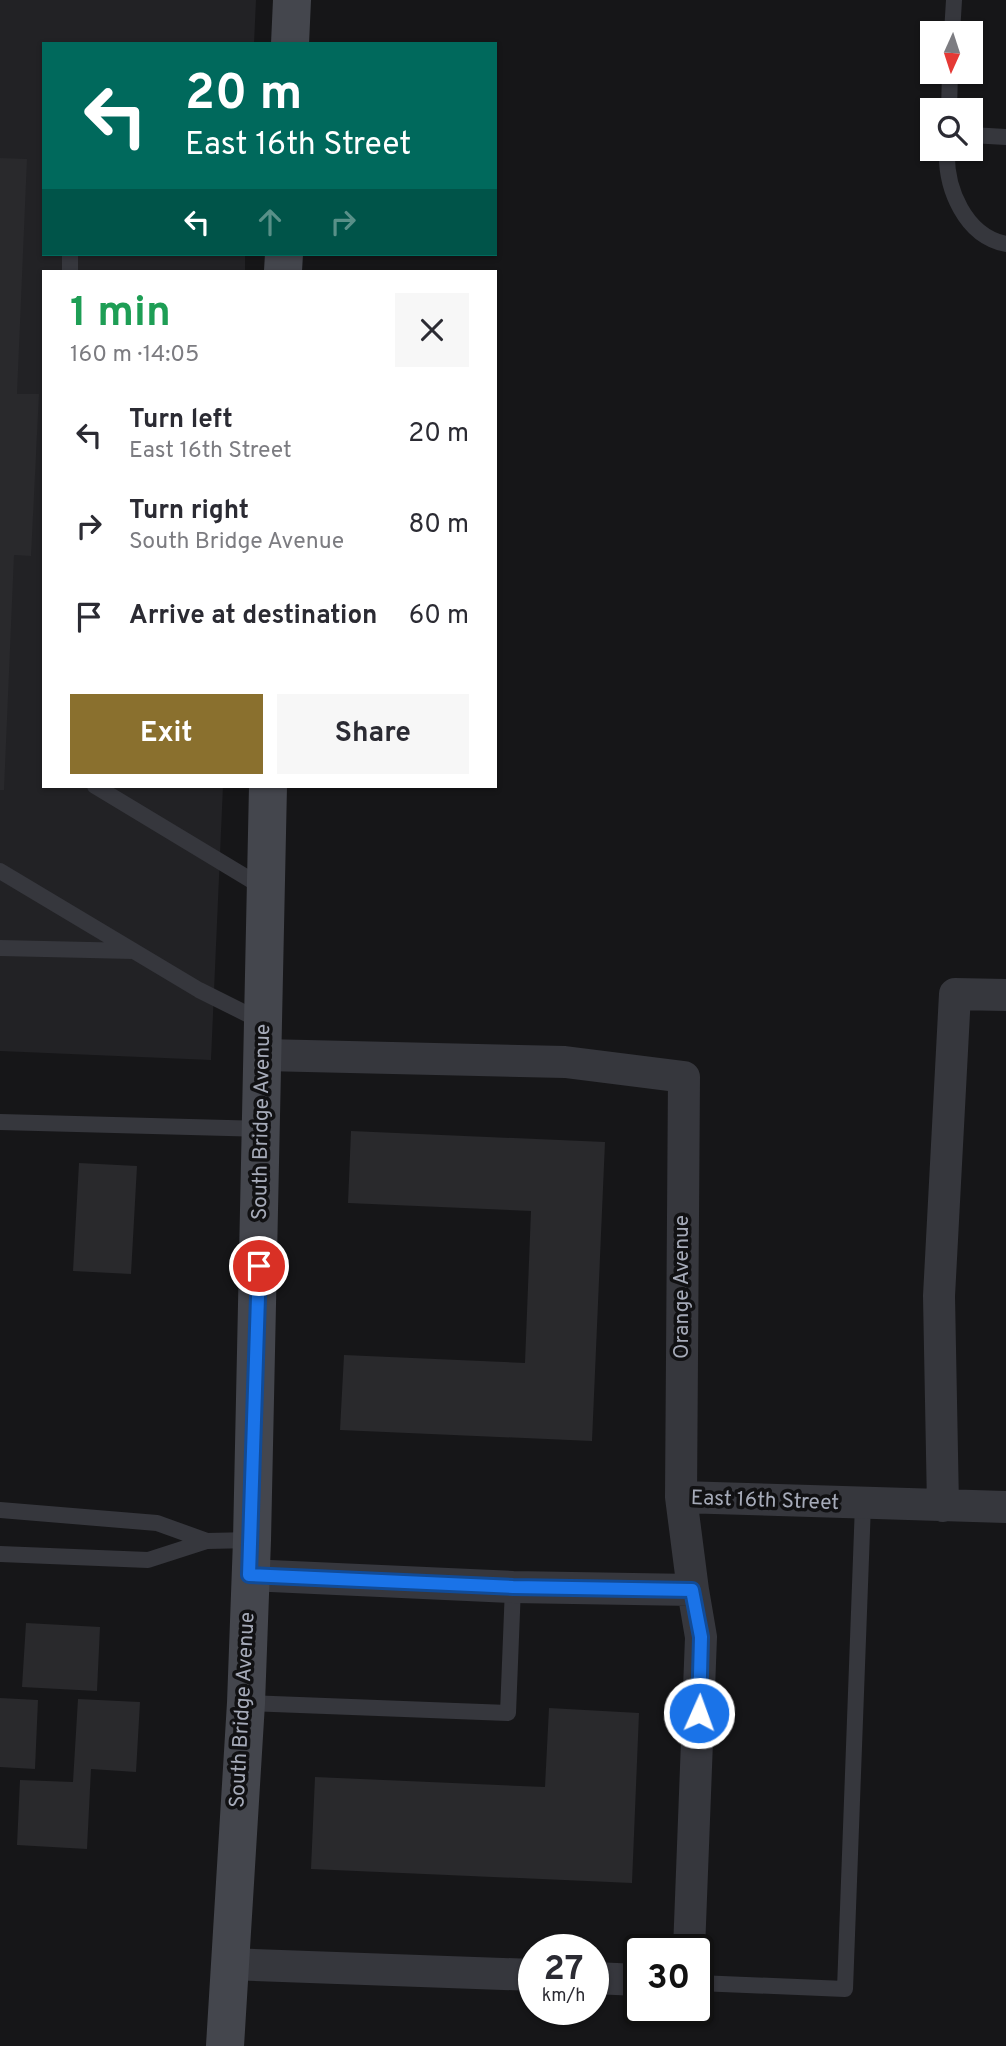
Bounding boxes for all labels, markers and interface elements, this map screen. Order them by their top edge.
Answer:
north arrow [920,21,984,84]
map controls [920,21,983,161]
text: 20 m [185,65,302,127]
icon: left [70,70,161,161]
button: search [920,98,983,161]
text: East 16th Street [185,126,411,166]
icon: left [178,203,216,241]
icon: ahead [251,203,289,241]
icon: right [324,203,362,241]
text: 1 min [70,288,171,341]
button: close [395,293,469,367]
text: 160 m · 14:05 [70,341,199,370]
text: Turn left [129,404,233,437]
icon: left [70,416,108,454]
text: 20 m [408,418,469,451]
text: East 16th Street [129,437,292,466]
text: Turn right [129,495,249,528]
icon: right [70,507,108,545]
text: 80 m [409,509,469,542]
text: South Bridge Avenue [129,528,344,557]
icon: arrive [70,598,108,636]
text: Arrive at destination [129,600,377,633]
text: 60 m [409,600,469,633]
button: Exit [70,694,263,774]
button: Share [277,694,469,774]
street label: South Bridge Avenue [247,1024,277,1220]
street label: Orange Avenue [669,1215,696,1359]
pin [229,1236,289,1296]
icon: arrive [240,1247,278,1285]
street label: East 16th Street [690,1485,840,1517]
street label: South Bridge Avenue [224,1611,262,1809]
position arrow [662,1676,736,1750]
speed limit sign: 30 [623,1934,714,2025]
text: 27 [544,1948,583,1992]
text: km/h [542,1985,585,2008]

